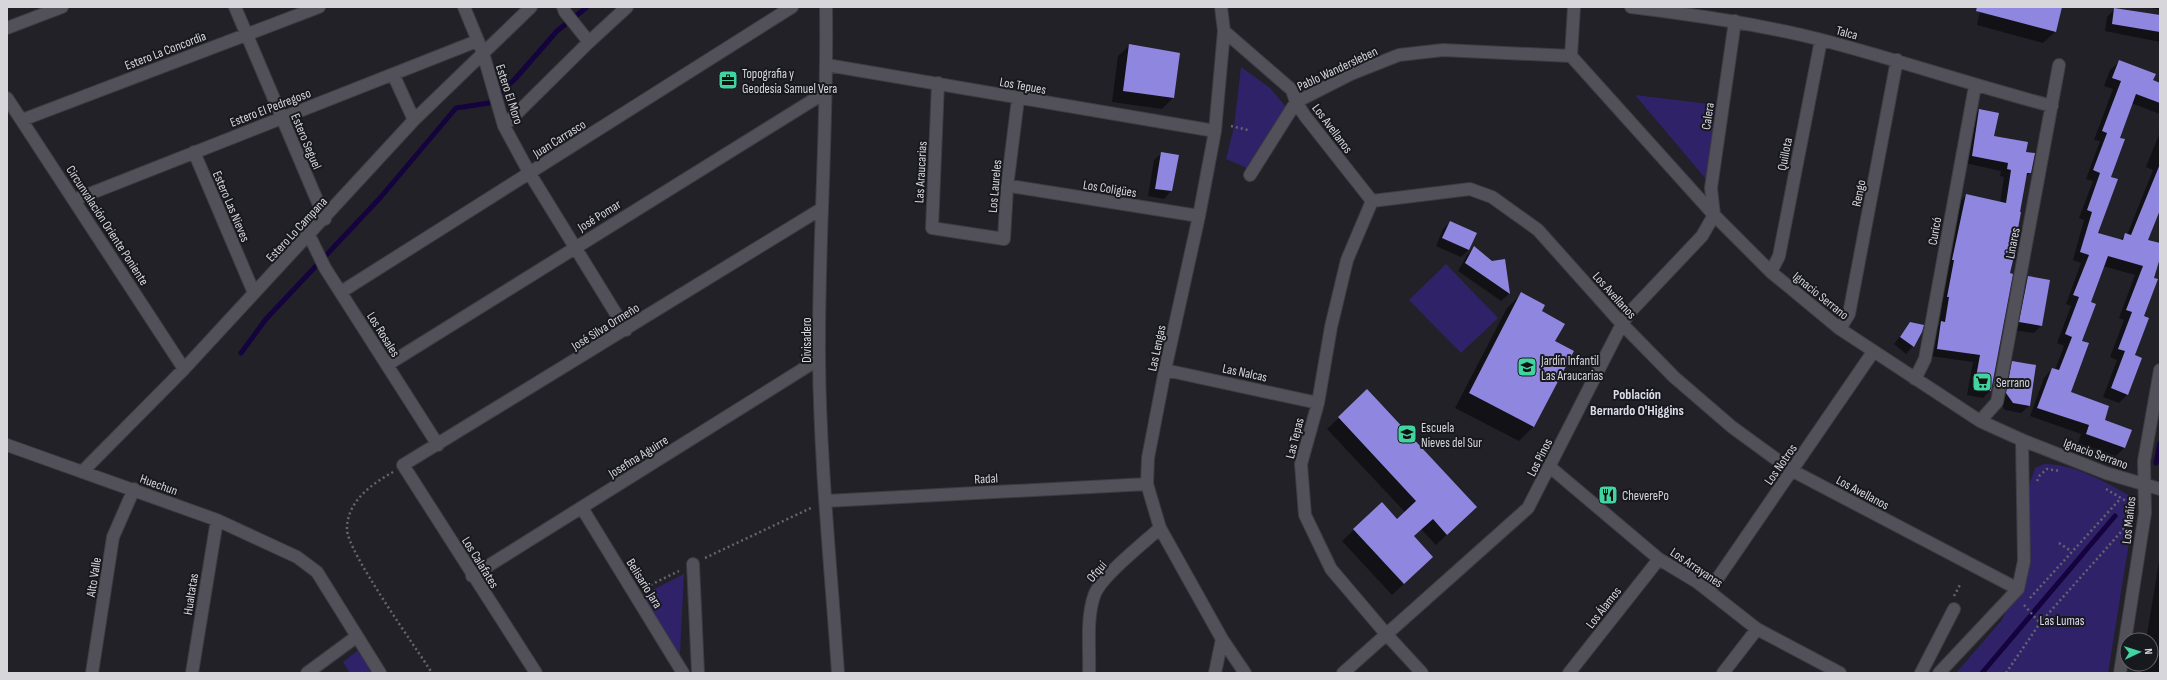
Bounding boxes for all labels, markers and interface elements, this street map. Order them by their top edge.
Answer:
street label: Talca [1834,22,1859,44]
street label: Estero La Concordia [122,28,208,74]
street label: Pablo Wandersleben [1295,43,1380,95]
street label: Estero El Moro [492,62,526,126]
place label: Topografia y Geodesia Samuel Vera [742,66,837,97]
office icon: Topografia y Geodesia Samuel Vera [717,69,739,91]
street label: Los Tepues [998,74,1048,98]
street label: Estero El Pedregoso [228,85,313,131]
street label: Los Avellanos [1308,101,1356,157]
street label: Calera [1698,102,1718,131]
street label: Estero Seguel [287,111,325,172]
street label: Juan Carrasco [529,116,589,162]
street label: Quillota [1774,136,1796,172]
street label: Las Araucarias [911,140,931,204]
street label: Los Laureles [985,159,1005,213]
street label: Circunvalación Oriente Poniente [62,163,152,289]
street label: Estero Las Nieves [209,168,253,245]
street label: Los Coligües [1082,177,1138,201]
street label: Rengo [1849,178,1869,208]
street label: Estero Lo Campana [263,194,331,265]
street label: José Pomar [574,196,624,236]
street label: Curicó [1925,216,1945,247]
street label: Linares [2002,226,2024,260]
street label: Ignacio Serrano [1789,268,1852,323]
street label: Los Avellanos [1589,269,1640,323]
street label: José Silva Ormeño [568,300,642,355]
street label: Los Rosales [363,309,403,360]
street label: Divisadero [799,317,815,363]
street label: Las Lengas [1144,323,1170,373]
place label: Jardín Infantil Las Araucarias [1540,353,1604,384]
school or university icon: Jardín Infantil Las Araucarias [1516,356,1538,378]
street label: Las Nalcas [1221,360,1269,386]
supermarket icon: Serrano [1971,371,1993,393]
place label: Serrano [1996,375,2030,391]
district label: Población Bernardo O'Higgins [1590,386,1684,419]
street label: Las Tepas [1282,416,1308,460]
place label: Escuela Nieves del Sur [1421,420,1482,451]
school or university icon: Escuela Nieves del Sur [1396,423,1418,445]
street label: Josefina Aguirre [605,432,671,482]
street label: Ignacio Serrano [2061,435,2130,473]
street label: Los Pinos [1524,436,1556,479]
street label: Los Notros [1761,441,1801,488]
street label: Radal [974,470,998,488]
street label: Huechun [138,471,180,499]
street label: Los Avellanos [1833,472,1892,514]
restaurant icon: CheverePo [1597,484,1619,506]
place label: CheverePo [1622,488,1669,504]
street label: Los Mañíos [2119,495,2139,545]
street label: Los Calafates [458,534,502,592]
street label: Los Arrayanes [1667,544,1726,591]
street label: Alto Valle [83,556,105,599]
street label: Belisario Jara [623,556,666,611]
street label: Ofqui [1083,558,1110,586]
street label: Hualtatas [180,572,202,616]
street label: Los Álamos [1583,583,1625,632]
park label: Las Lumas [2040,613,2085,629]
north arrow [2119,632,2159,672]
text: N [2142,648,2155,655]

